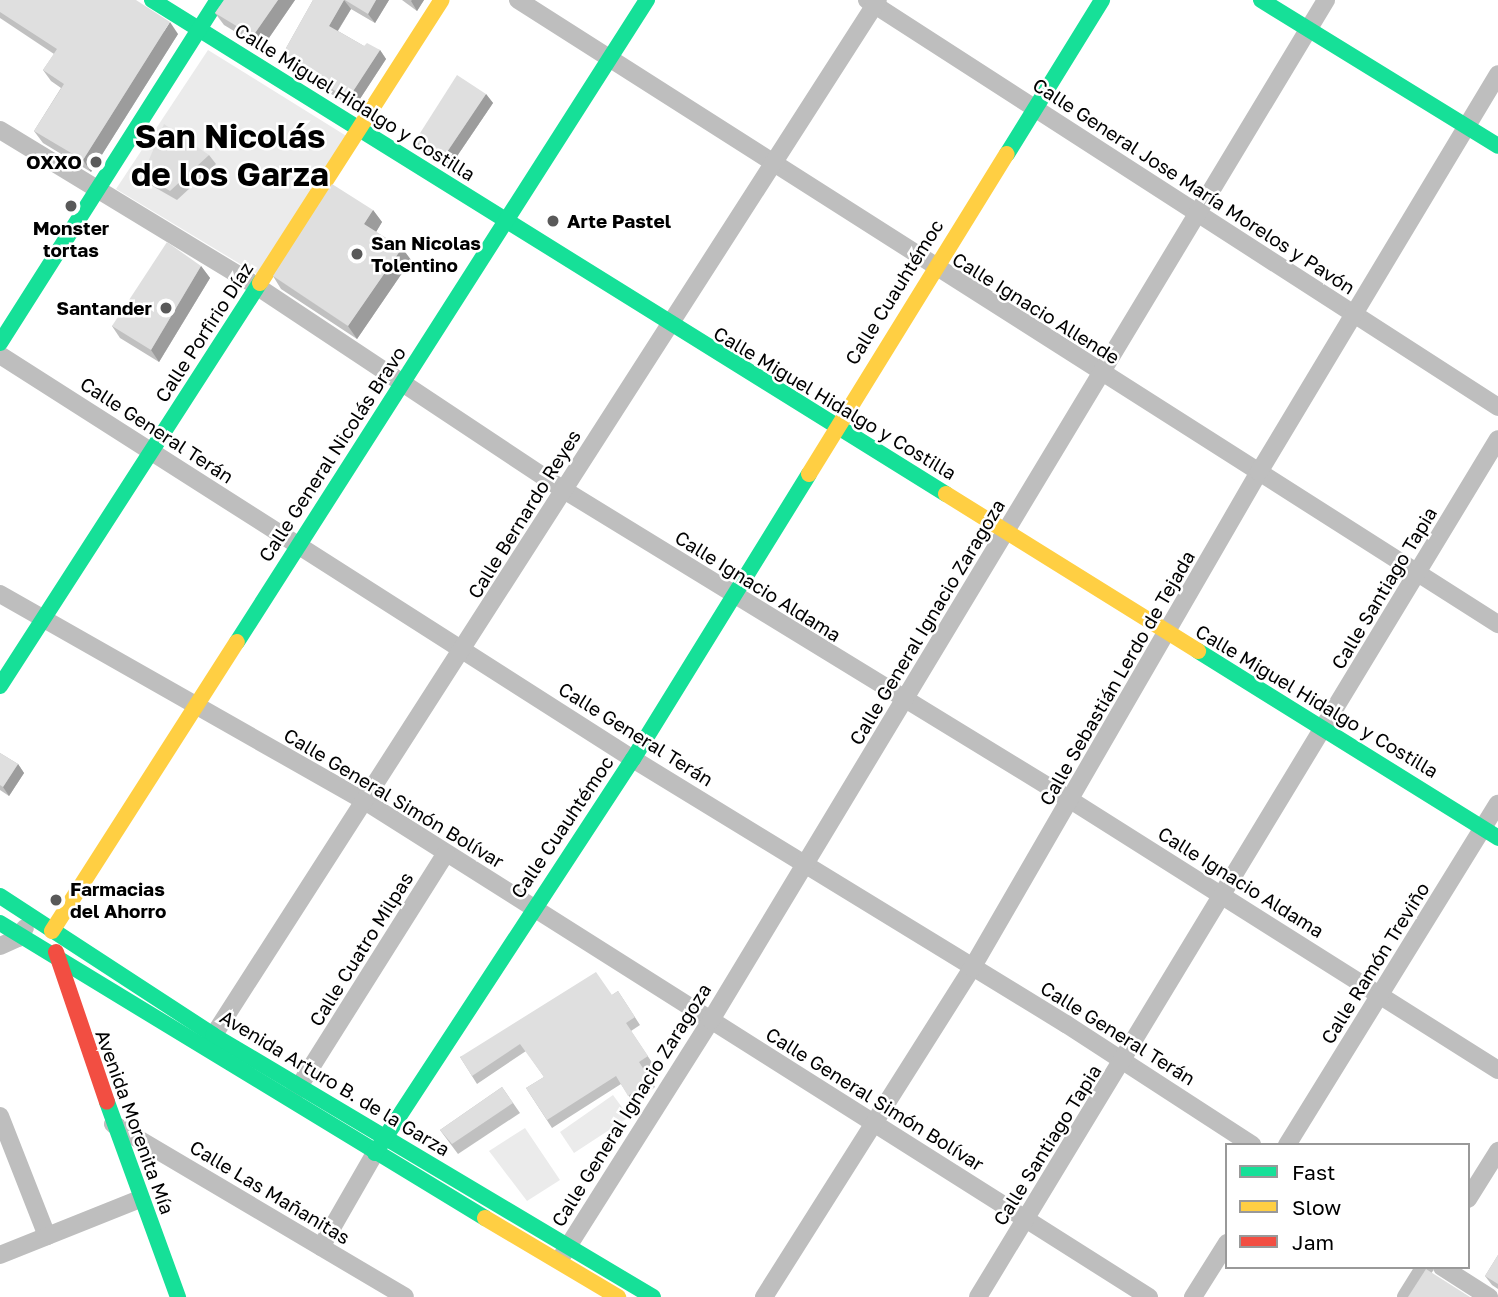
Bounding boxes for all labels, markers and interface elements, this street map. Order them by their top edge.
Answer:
street label: Calle Miguel Hidalgo y Costilla [231,18,479,186]
street label: Calle General Jose María Morelos y Pavón [1029,73,1359,299]
district label: San Nicolás de los Garza [131,116,329,194]
place label: OXXO [26,151,82,173]
marker: OXXO [88,154,104,170]
marker: Monster tortas [63,198,79,214]
place label: Arte Pastel [567,210,671,232]
marker: Arte Pastel [545,213,561,229]
street label: Calle Cuauhtémoc [840,215,948,369]
place label: Monster tortas [33,217,109,261]
place label: San Nicolas Tolentino [371,232,481,276]
marker: San Nicolas Tolentino [349,246,365,262]
street label: Calle Ignacio Allende [948,247,1124,369]
street label: Calle Porfirio Díaz [150,258,258,406]
place label: Santander [56,297,152,319]
marker: Santander [158,300,174,316]
street label: Calle Miguel Hidalgo y Costilla [710,321,960,485]
street label: Calle General Nicolás Bravo [254,342,410,566]
street label: Calle General Terán [76,372,238,488]
street label: Calle Bernardo Reyes [463,425,585,603]
street label: Calle General Ignacio Zaragoza [844,495,1010,749]
street label: Calle Santiago Tapia [1326,503,1442,673]
street label: Calle Ignacio Aldama [671,526,845,646]
street label: Calle Sebastián Lerdo de Tejada [1035,547,1199,809]
street label: Calle Miguel Hidalgo y Costilla [1192,619,1442,783]
street label: Calle General Terán [554,677,718,791]
street label: Calle General Simón Bolívar [280,723,508,873]
street label: Calle Cuauhtémoc [506,752,618,902]
street label: Calle Ignacio Aldama [1154,822,1328,942]
street label: Calle Cuatro Milpas [304,868,418,1030]
place label: Farmacias del Ahorro [70,878,166,922]
street label: Calle Ramón Treviño [1316,878,1434,1048]
marker: Farmacias del Ahorro [48,892,64,908]
street label: Calle General Terán [1036,976,1200,1090]
street label: Calle General Ignacio Zaragoza [546,979,716,1231]
street label: Avenida Arturo B. de la Garza [216,1005,454,1161]
street label: Calle General Simón Bolívar [762,1022,988,1176]
street label: Avenida Morenita Mía [91,1027,179,1217]
street label: Calle Santiago Tapia [988,1060,1106,1230]
street label: Calle Las Mañanitas [186,1135,354,1249]
legend [1225,1143,1470,1269]
text: Fast [1292,1159,1335,1185]
text: Slow [1292,1194,1341,1220]
text: Jam [1292,1229,1334,1255]

